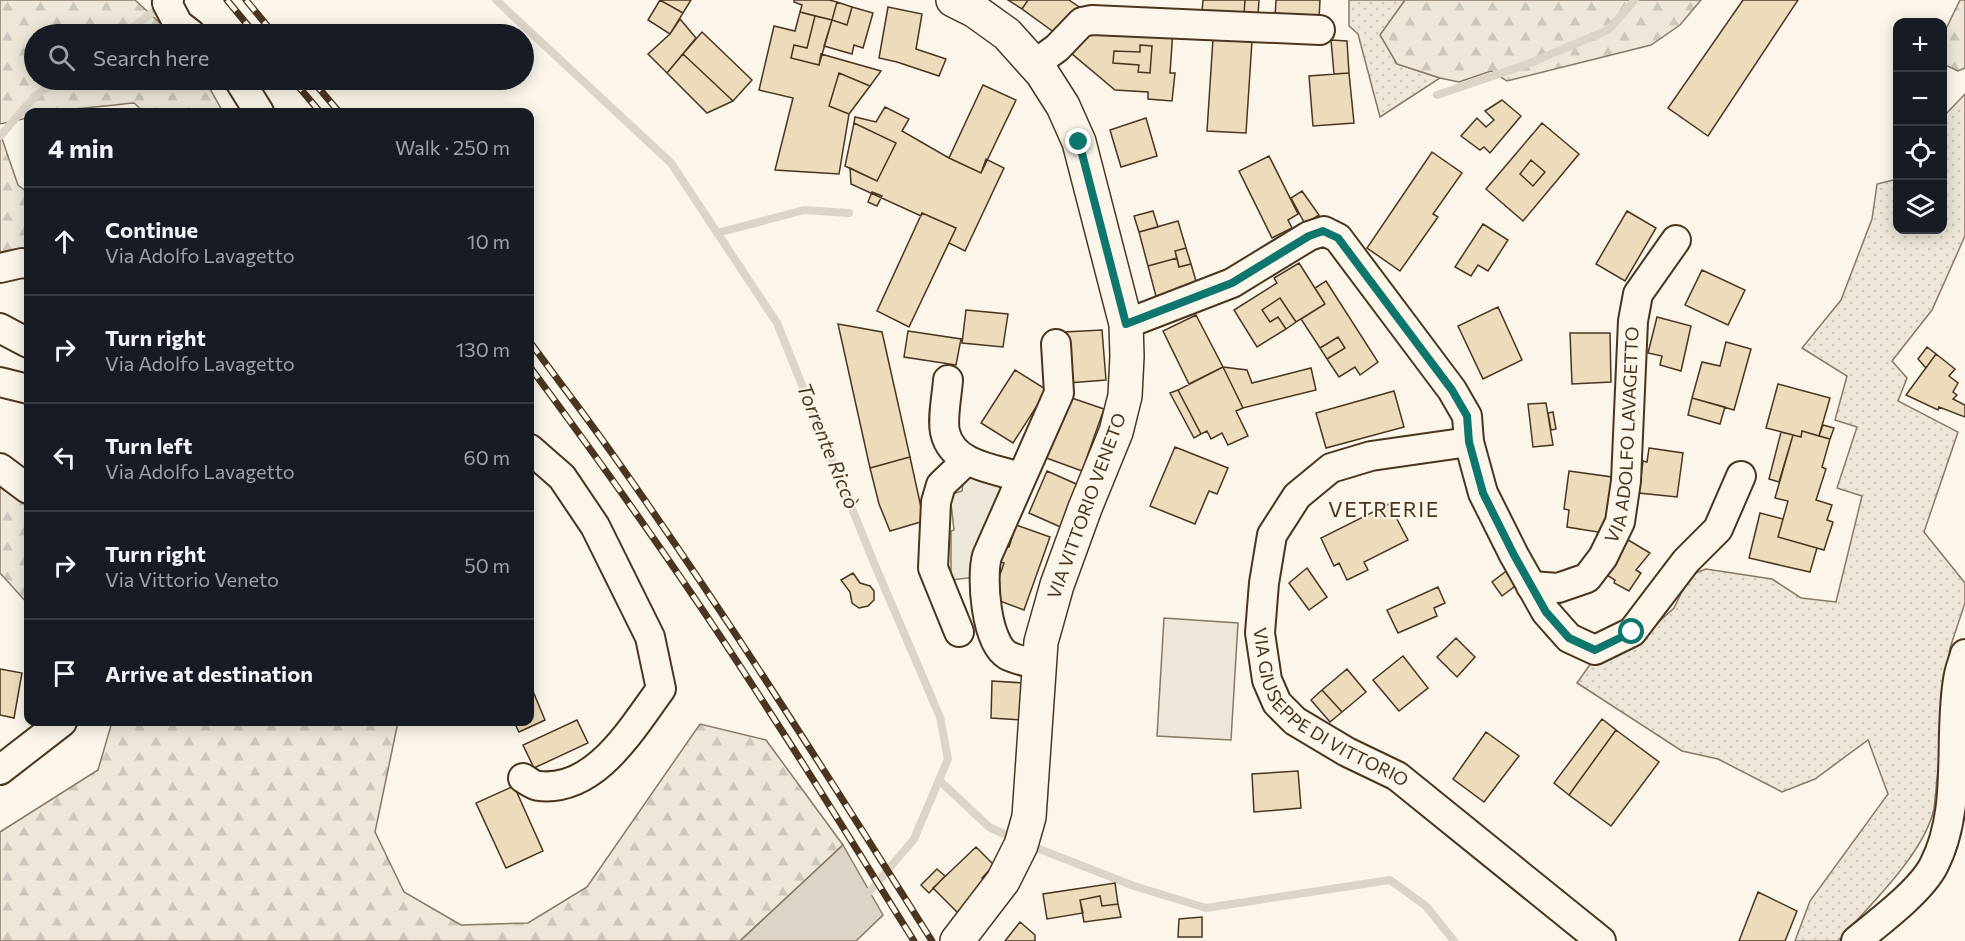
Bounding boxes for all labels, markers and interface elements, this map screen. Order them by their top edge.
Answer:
map controls [1893,18,1947,234]
button: + [1893,18,1947,72]
search box [24,24,534,90]
icon: search [45,41,78,74]
text: Search here [93,44,209,71]
button: − [1893,72,1947,126]
button: locate [1893,126,1947,180]
route end [1065,128,1091,154]
text: 4 min [48,132,114,163]
text: Walk · 250 m [395,135,510,159]
button: layers [1893,180,1947,234]
text: Continue [105,216,198,243]
icon: ahead [48,225,81,258]
text: 10 m [467,229,510,253]
text: Via Adolfo Lavagetto [105,243,295,267]
text: Turn right [105,324,206,351]
street label: VIA ADOLFO LAVAGETTO [1600,326,1643,546]
icon: right [48,333,81,366]
text: 130 m [456,337,510,361]
text: Via Adolfo Lavagetto [105,351,295,375]
water label: Torrente Riccò [793,379,865,512]
street label: VIA VITTORIO VENETO [1042,410,1130,602]
text: Turn left [105,432,192,459]
icon: left [48,441,81,474]
text: 60 m [464,445,510,469]
text: Via Adolfo Lavagetto [105,459,295,483]
district label: VETRERIE [1328,496,1440,521]
text: Turn right [105,540,206,567]
icon: right [48,549,81,582]
text: 50 m [464,553,510,577]
text: Via Vittorio Veneto [105,567,279,591]
route start [1618,618,1644,644]
street label: VIA GIUSEPPE DI VITTORIO [1249,626,1413,791]
icon: arrive [48,657,81,690]
text: Arrive at destination [105,660,313,687]

